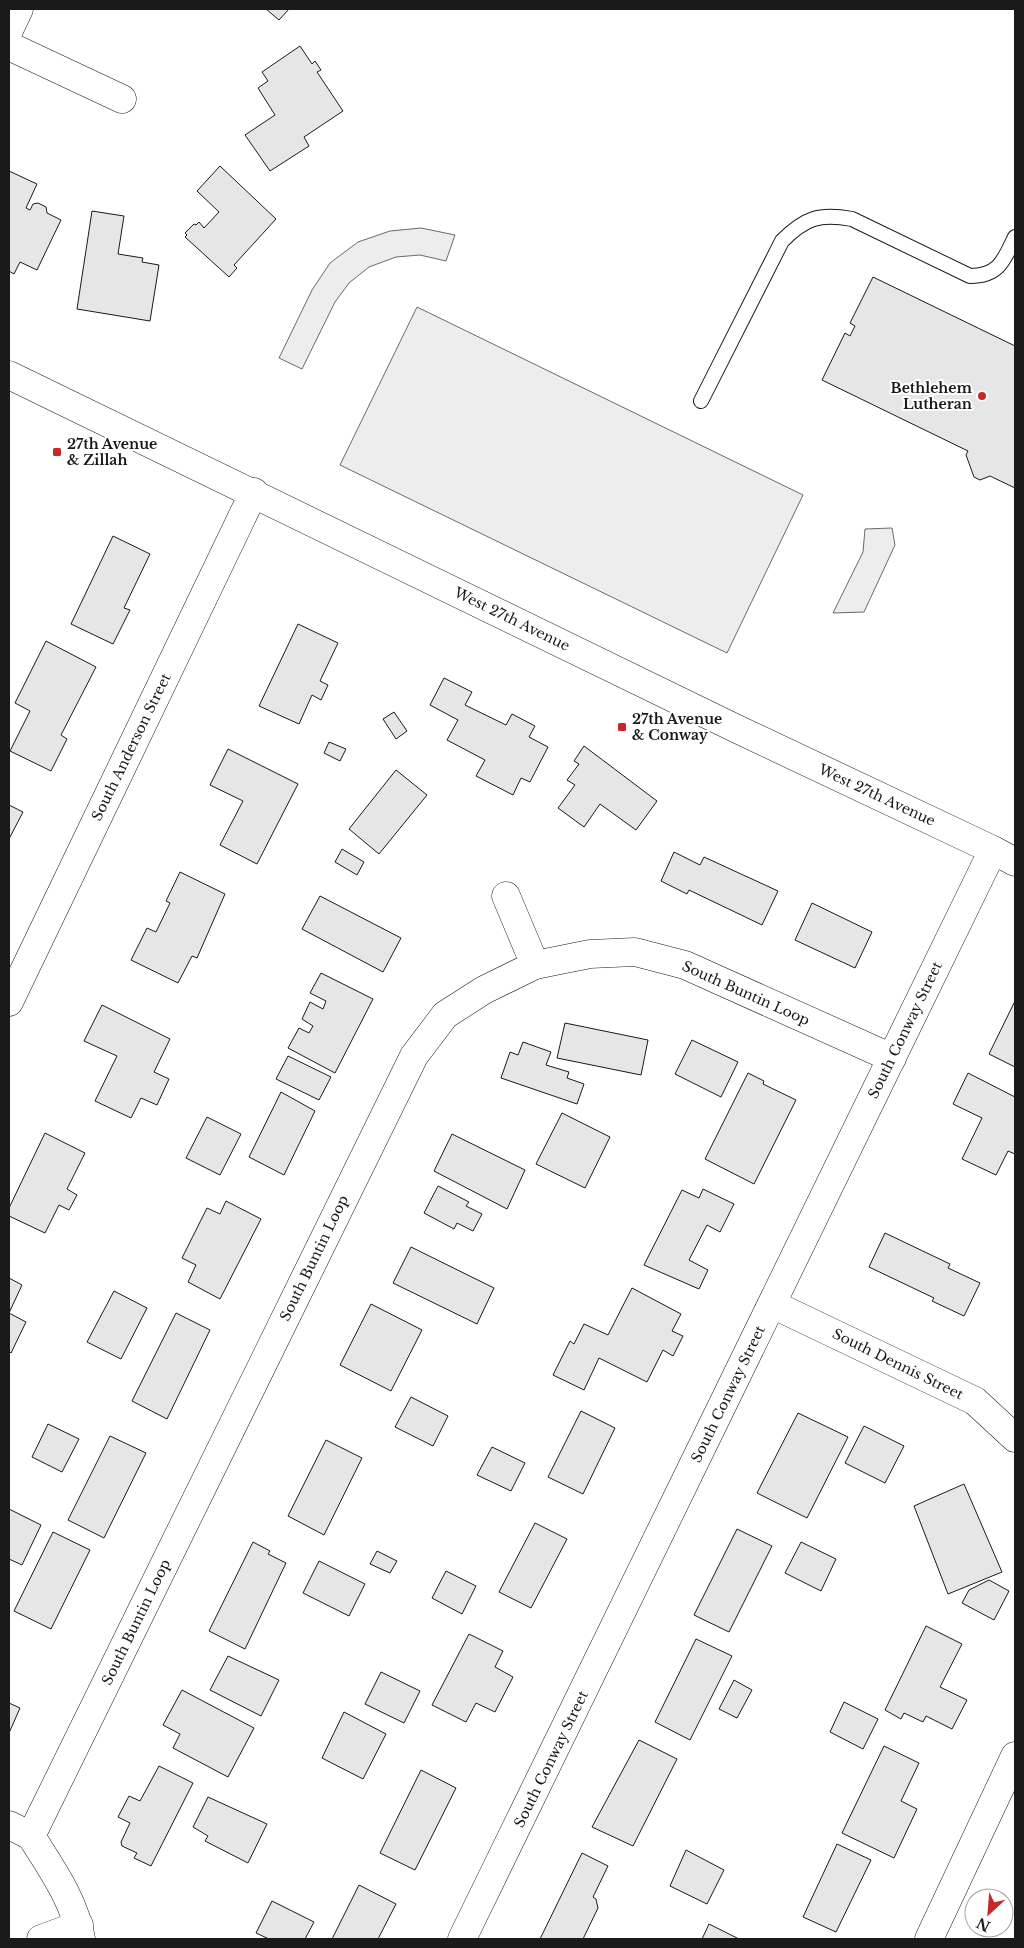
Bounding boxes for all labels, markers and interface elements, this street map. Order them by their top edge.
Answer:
place label: Bethlehem Lutheran [890,379,973,413]
marker: Bethlehem Lutheran [976,390,988,402]
place label: 27th Avenue & Zillah [67,435,157,469]
marker: 27th Avenue & Zillah [51,446,63,458]
street label: West 27th Avenue [450,583,573,655]
street label: South Anderson Street [87,670,175,824]
place label: 27th Avenue & Conway [632,710,722,744]
marker: 27th Avenue & Conway [616,721,628,733]
street label: West 27th Avenue [815,760,938,830]
street label: South Buntin Loop [679,957,813,1029]
street label: South Conway Street [864,958,946,1101]
street label: South Buntin Loop [276,1192,352,1324]
street label: South Conway Street [687,1322,769,1465]
street label: South Dennis Street [830,1324,967,1404]
street label: South Buntin Loop [98,1556,174,1688]
street label: South Conway Street [510,1687,592,1830]
north arrow [964,1888,1014,1938]
text: N [973,1914,993,1936]

